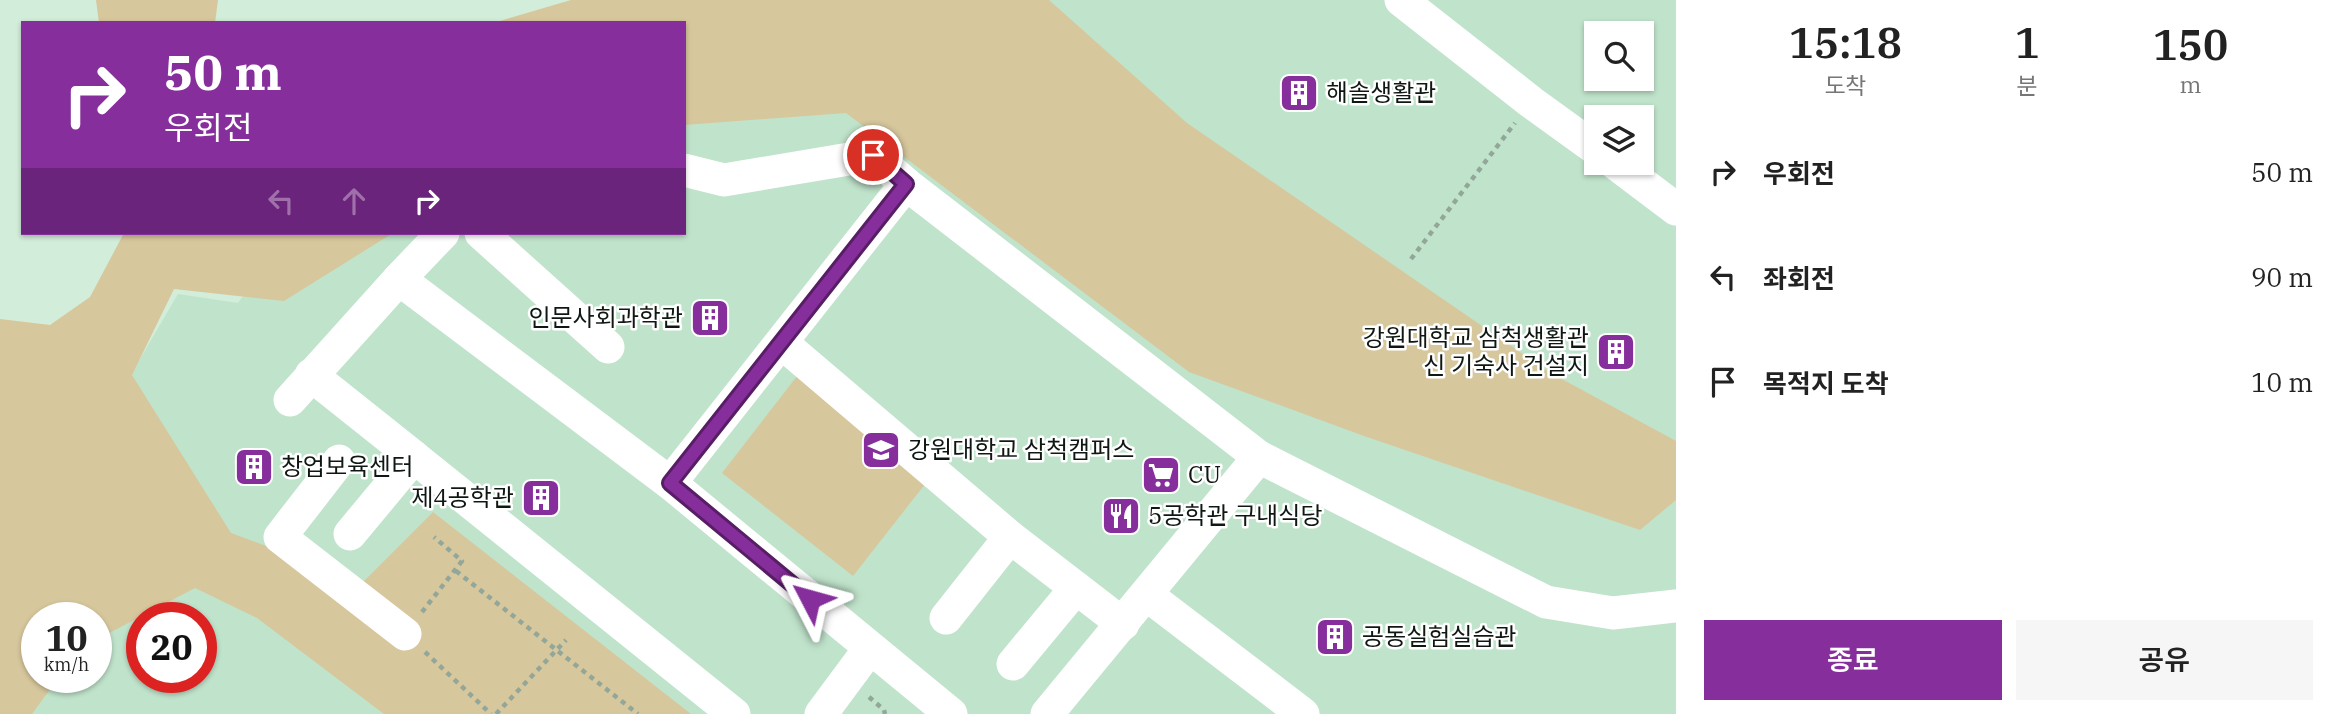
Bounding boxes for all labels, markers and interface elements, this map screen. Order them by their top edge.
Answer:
text: 15:18 [1789,15,1902,70]
text: 1 [2015,15,2040,70]
text: 150 [2153,17,2228,72]
map controls [1584,21,1654,175]
button: search [1584,21,1654,91]
text: 50 m [164,40,282,103]
icon: right [49,49,140,140]
text: m [2179,69,2201,99]
text: 도착 [1824,70,1867,100]
text: 분 [2017,70,2038,100]
building icon: 해솔생활관 [1278,72,1320,114]
place label: 해솔생활관 [1326,76,1436,108]
button: layers [1584,105,1654,175]
text: 우회전 [164,106,252,148]
pin [843,125,903,185]
icon: arrive [854,136,892,174]
icon: right [1704,153,1742,191]
text: 50 m [2251,155,2313,189]
text: 우회전 [1763,156,1835,190]
icon: left [262,182,300,220]
icon: ahead [335,182,373,220]
icon: right [408,182,446,220]
icon: left [1704,258,1742,296]
text: 90 m [2251,260,2313,294]
text: 좌회전 [1763,261,1835,295]
building icon: 인문사회과학관 [689,297,731,339]
place label: 인문사회과학관 [528,301,683,333]
place label: 강원대학교 삼척생활관 신 기숙사 건설지 [1363,321,1589,381]
building icon: 강원대학교 삼척생활관 신 기숙사 건설지 [1595,331,1637,373]
icon: arrive [1704,363,1742,401]
text: 10 m [2251,365,2313,399]
text: 목적지 도착 [1763,366,1889,400]
school or university icon: 강원대학교 삼척캠퍼스 [860,429,902,471]
place label: 강원대학교 삼척캠퍼스 [908,433,1134,465]
building icon: 창업보육센터 [233,446,275,488]
place label: 창업보육센터 [281,450,413,482]
supermarket icon: CU [1140,454,1182,496]
place label: CU [1188,458,1221,490]
building icon: 제4공학관 [520,477,562,519]
place label: 제4공학관 [411,481,514,513]
restaurant icon: 5공학관 구내식당 [1100,495,1142,537]
place label: 5공학관 구내식당 [1148,499,1323,531]
position arrow [773,562,847,636]
speed limit sign: 20 [126,602,217,693]
text: 10 [45,615,88,661]
building icon: 공동실험실습관 [1314,616,1356,658]
place label: 공동실험실습관 [1362,620,1517,652]
button: 종료 [1704,620,2002,700]
button: 공유 [2016,620,2313,700]
text: km/h [44,653,89,676]

